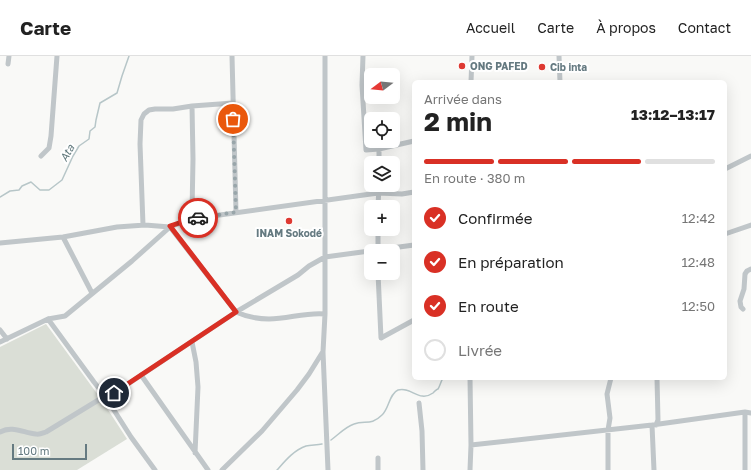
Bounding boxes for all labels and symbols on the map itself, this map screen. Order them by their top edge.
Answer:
place label: ONG PAFED [470,60,528,72]
marker: ONG PAFED [457,61,467,71]
place label: Cib inta [550,61,587,73]
marker: Cib inta [537,62,547,72]
north arrow [364,68,400,104]
pin [216,102,250,136]
water label: Ata [57,141,77,164]
courier [178,198,218,238]
marker: INAM Sokodé [284,216,294,226]
place label: INAM Sokodé [256,227,322,239]
pin [97,376,131,410]
scale bar [12,442,87,461]

